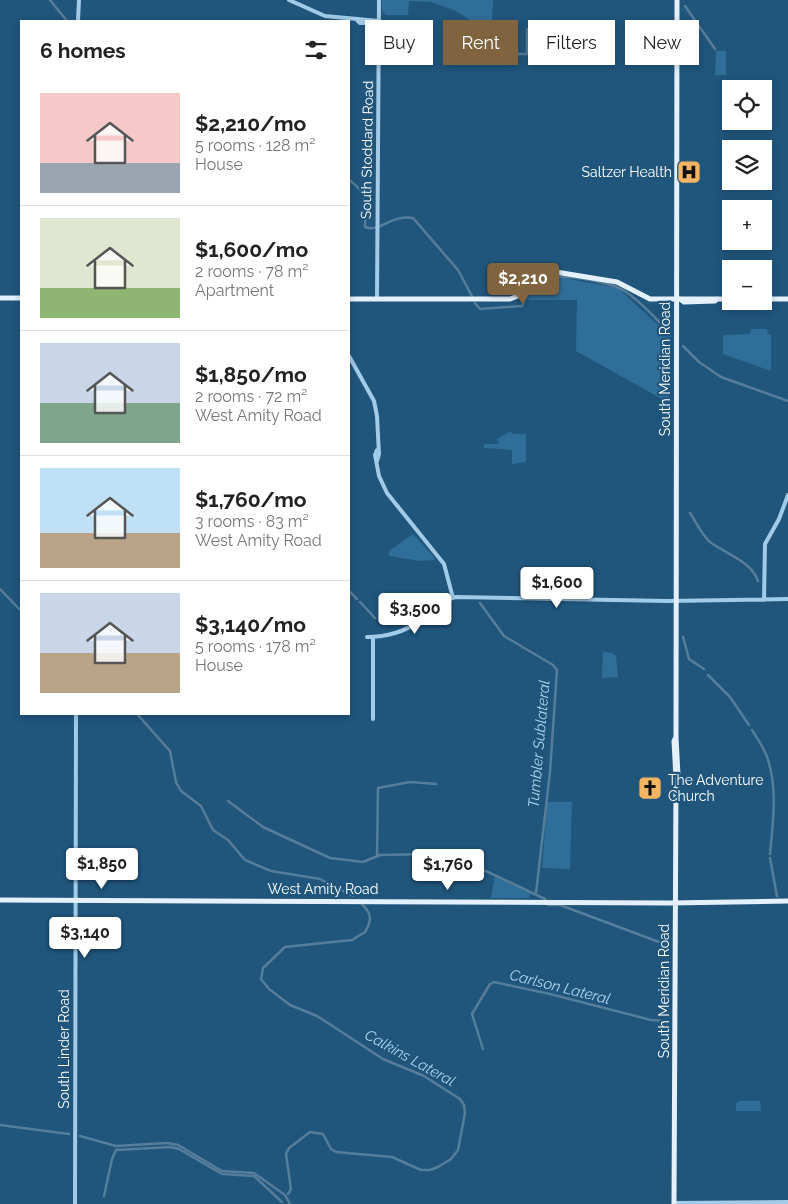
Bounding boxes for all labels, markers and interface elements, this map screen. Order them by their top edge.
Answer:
chip: Buy [365,20,433,65]
chip: Rent [443,20,518,65]
chip: Filters [528,20,615,65]
chip: New [625,20,699,65]
icon: filters [302,36,330,64]
text: 6 homes [40,38,126,63]
map controls [722,80,772,310]
button: locate [722,80,772,130]
street label: South Stoddard Road [358,81,376,219]
text: $2,210/mo [195,111,306,136]
icon: home [80,113,140,173]
text: 5 rooms · 128 m² [195,136,315,155]
button: layers [722,140,772,190]
text: House [195,155,243,174]
hospital icon: Saltzer Health [676,159,702,185]
place label: Saltzer Health [582,164,672,180]
button: + [722,200,772,250]
text: $1,600/mo [195,237,308,262]
icon: home [80,238,140,298]
button: − [722,260,772,310]
text: 2 rooms · 78 m² [195,262,308,281]
pin: $2,210 [482,262,564,305]
text: $2,210 [498,269,548,288]
text: Apartment [195,281,274,300]
street label: South Meridian Road [657,302,673,436]
text: $1,850/mo [195,362,307,387]
icon: home [80,363,140,423]
text: 2 rooms · 72 m² [195,387,307,406]
text: West Amity Road [195,406,322,425]
text: $1,760/mo [195,487,307,512]
icon: home [80,488,140,548]
text: 3 rooms · 83 m² [195,512,309,531]
text: West Amity Road [195,531,322,550]
pin: $1,600 [516,566,598,609]
text: $1,600 [531,573,583,592]
pin: $3,500 [374,592,456,635]
text: $3,500 [389,599,441,618]
text: $3,140/mo [195,612,306,637]
icon: home [80,613,140,673]
text: 5 rooms · 178 m² [195,637,316,656]
text: House [195,656,243,675]
water label: Tumbler Sublateral [524,679,554,809]
place label: The Adventure Church [668,772,763,804]
church icon: The Adventure Church [637,775,663,801]
pin: $1,850 [61,848,143,890]
pin: $1,760 [407,848,489,891]
text: $1,850 [77,854,127,873]
text: $1,760 [423,855,473,874]
street label: West Amity Road [268,881,378,897]
pin: $3,140 [44,916,126,959]
text: $3,140 [60,923,110,942]
street label: South Meridian Road [656,924,672,1058]
water label: Carlson Lateral [508,966,612,1008]
street label: South Linder Road [56,989,72,1109]
water label: Calkins Lateral [362,1026,458,1090]

